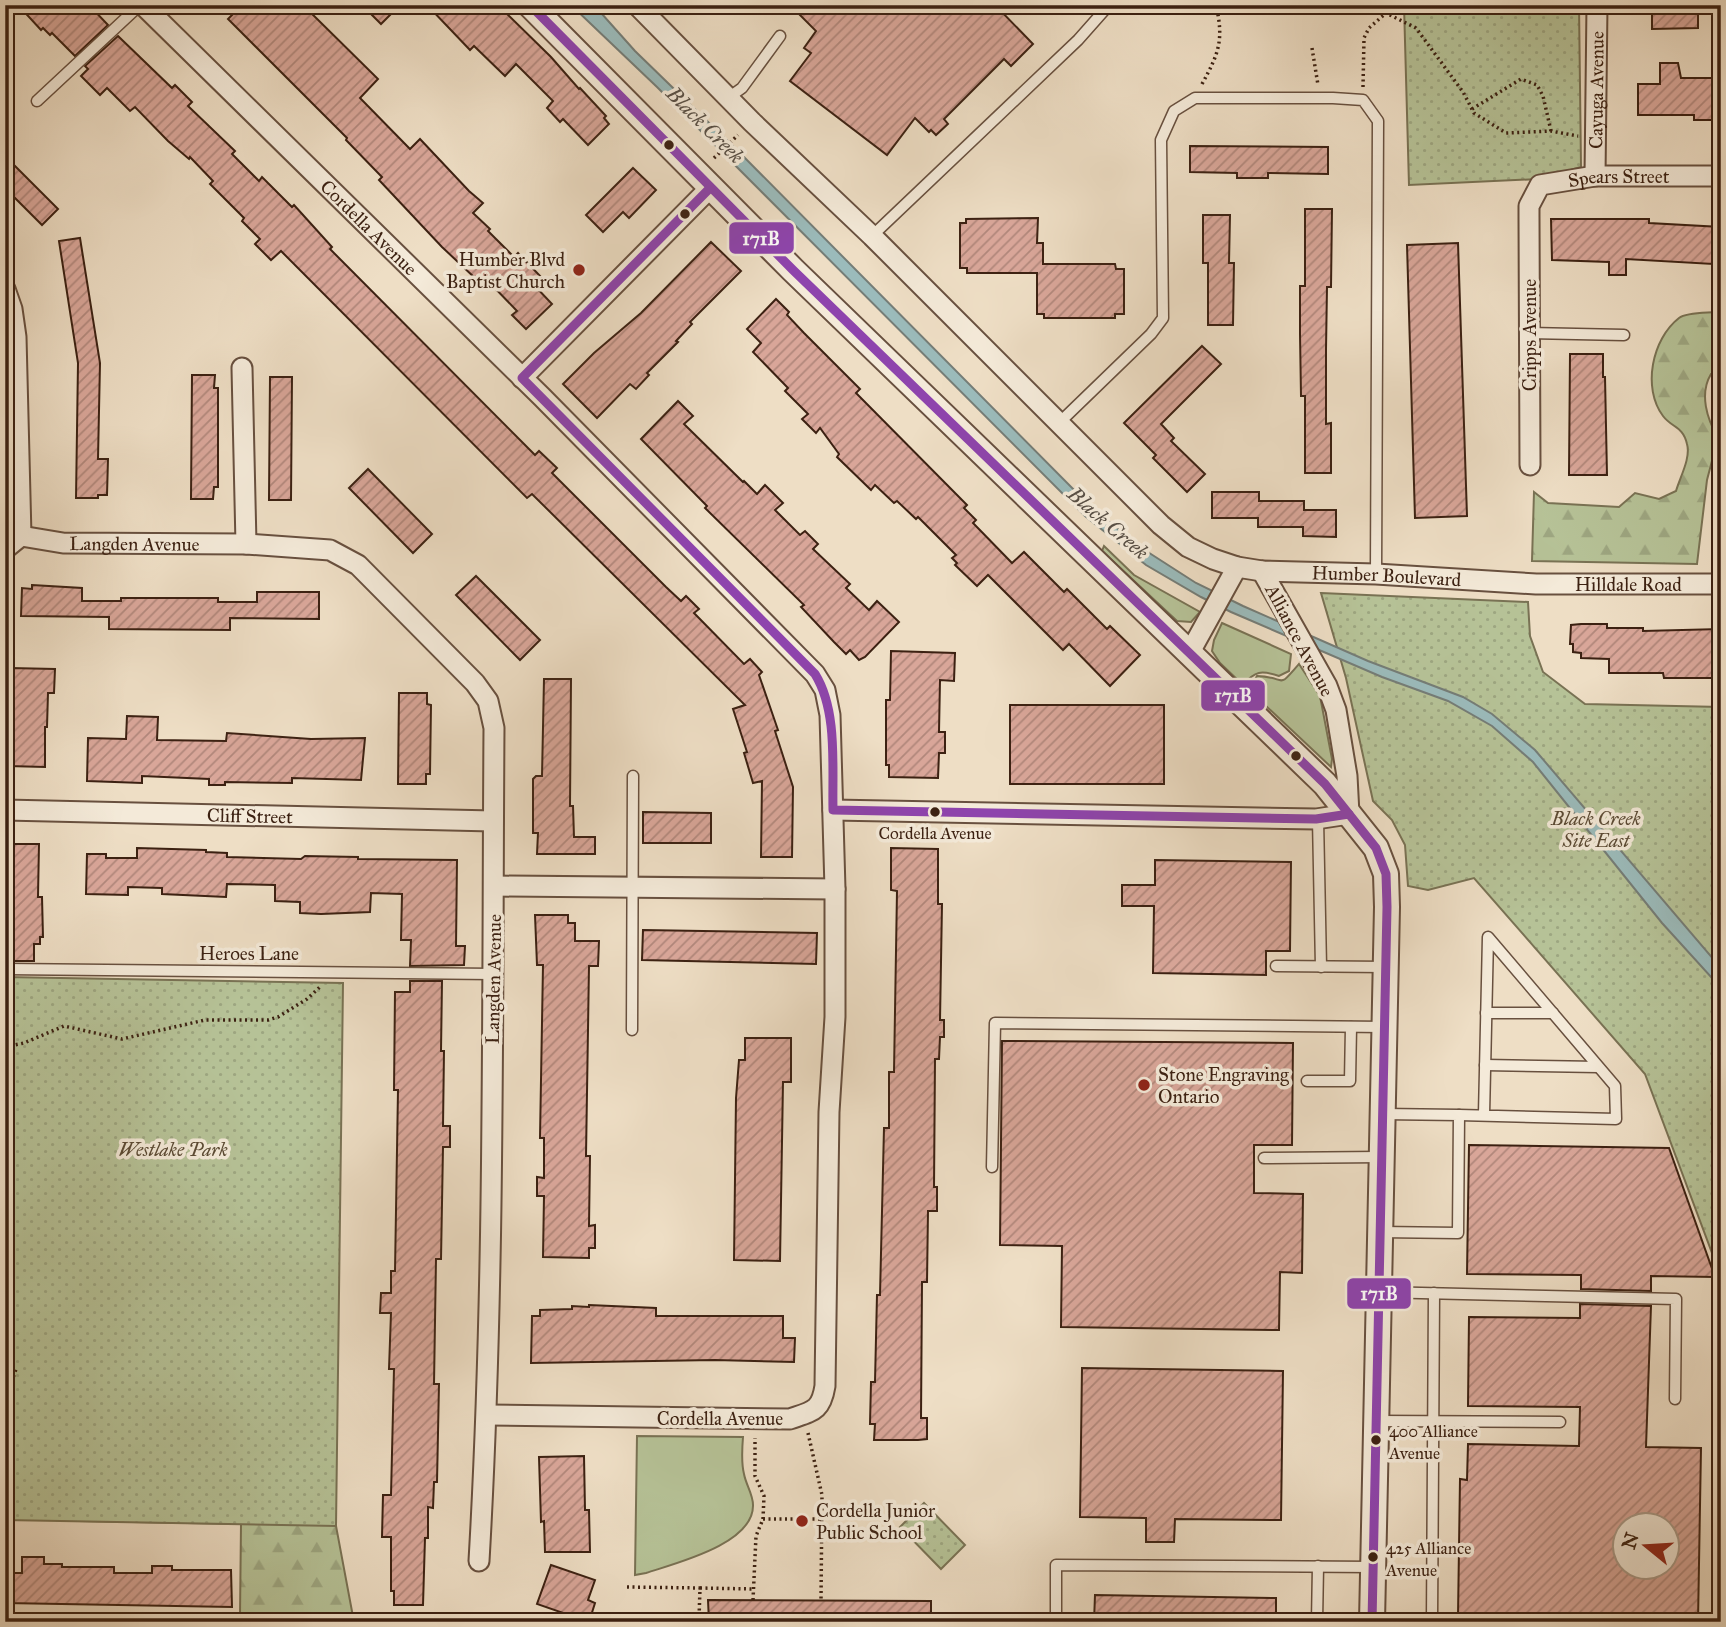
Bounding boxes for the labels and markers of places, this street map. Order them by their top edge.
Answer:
unlabelled marker [662,138,676,152]
unlabelled marker [678,207,692,221]
place label: Humber Blvd Baptist Church [446,248,565,293]
marker: Humber Blvd Baptist Church [571,262,587,278]
unlabelled marker [1289,749,1303,763]
marker: Cordella Avenue [928,805,942,819]
place label: Cordella Avenue [878,823,992,844]
place label: Stone Engraving Ontario [1158,1063,1289,1108]
marker: Stone Engraving Ontario [1136,1077,1152,1093]
place label: 400 Alliance Avenue [1388,1421,1478,1464]
marker: 400 Alliance Avenue [1369,1433,1383,1447]
place label: Cordella Junior Public School [816,1499,936,1544]
marker: Cordella Junior Public School [794,1513,810,1529]
place label: 425 Alliance Avenue [1385,1538,1471,1581]
marker: 425 Alliance Avenue [1366,1550,1380,1564]

